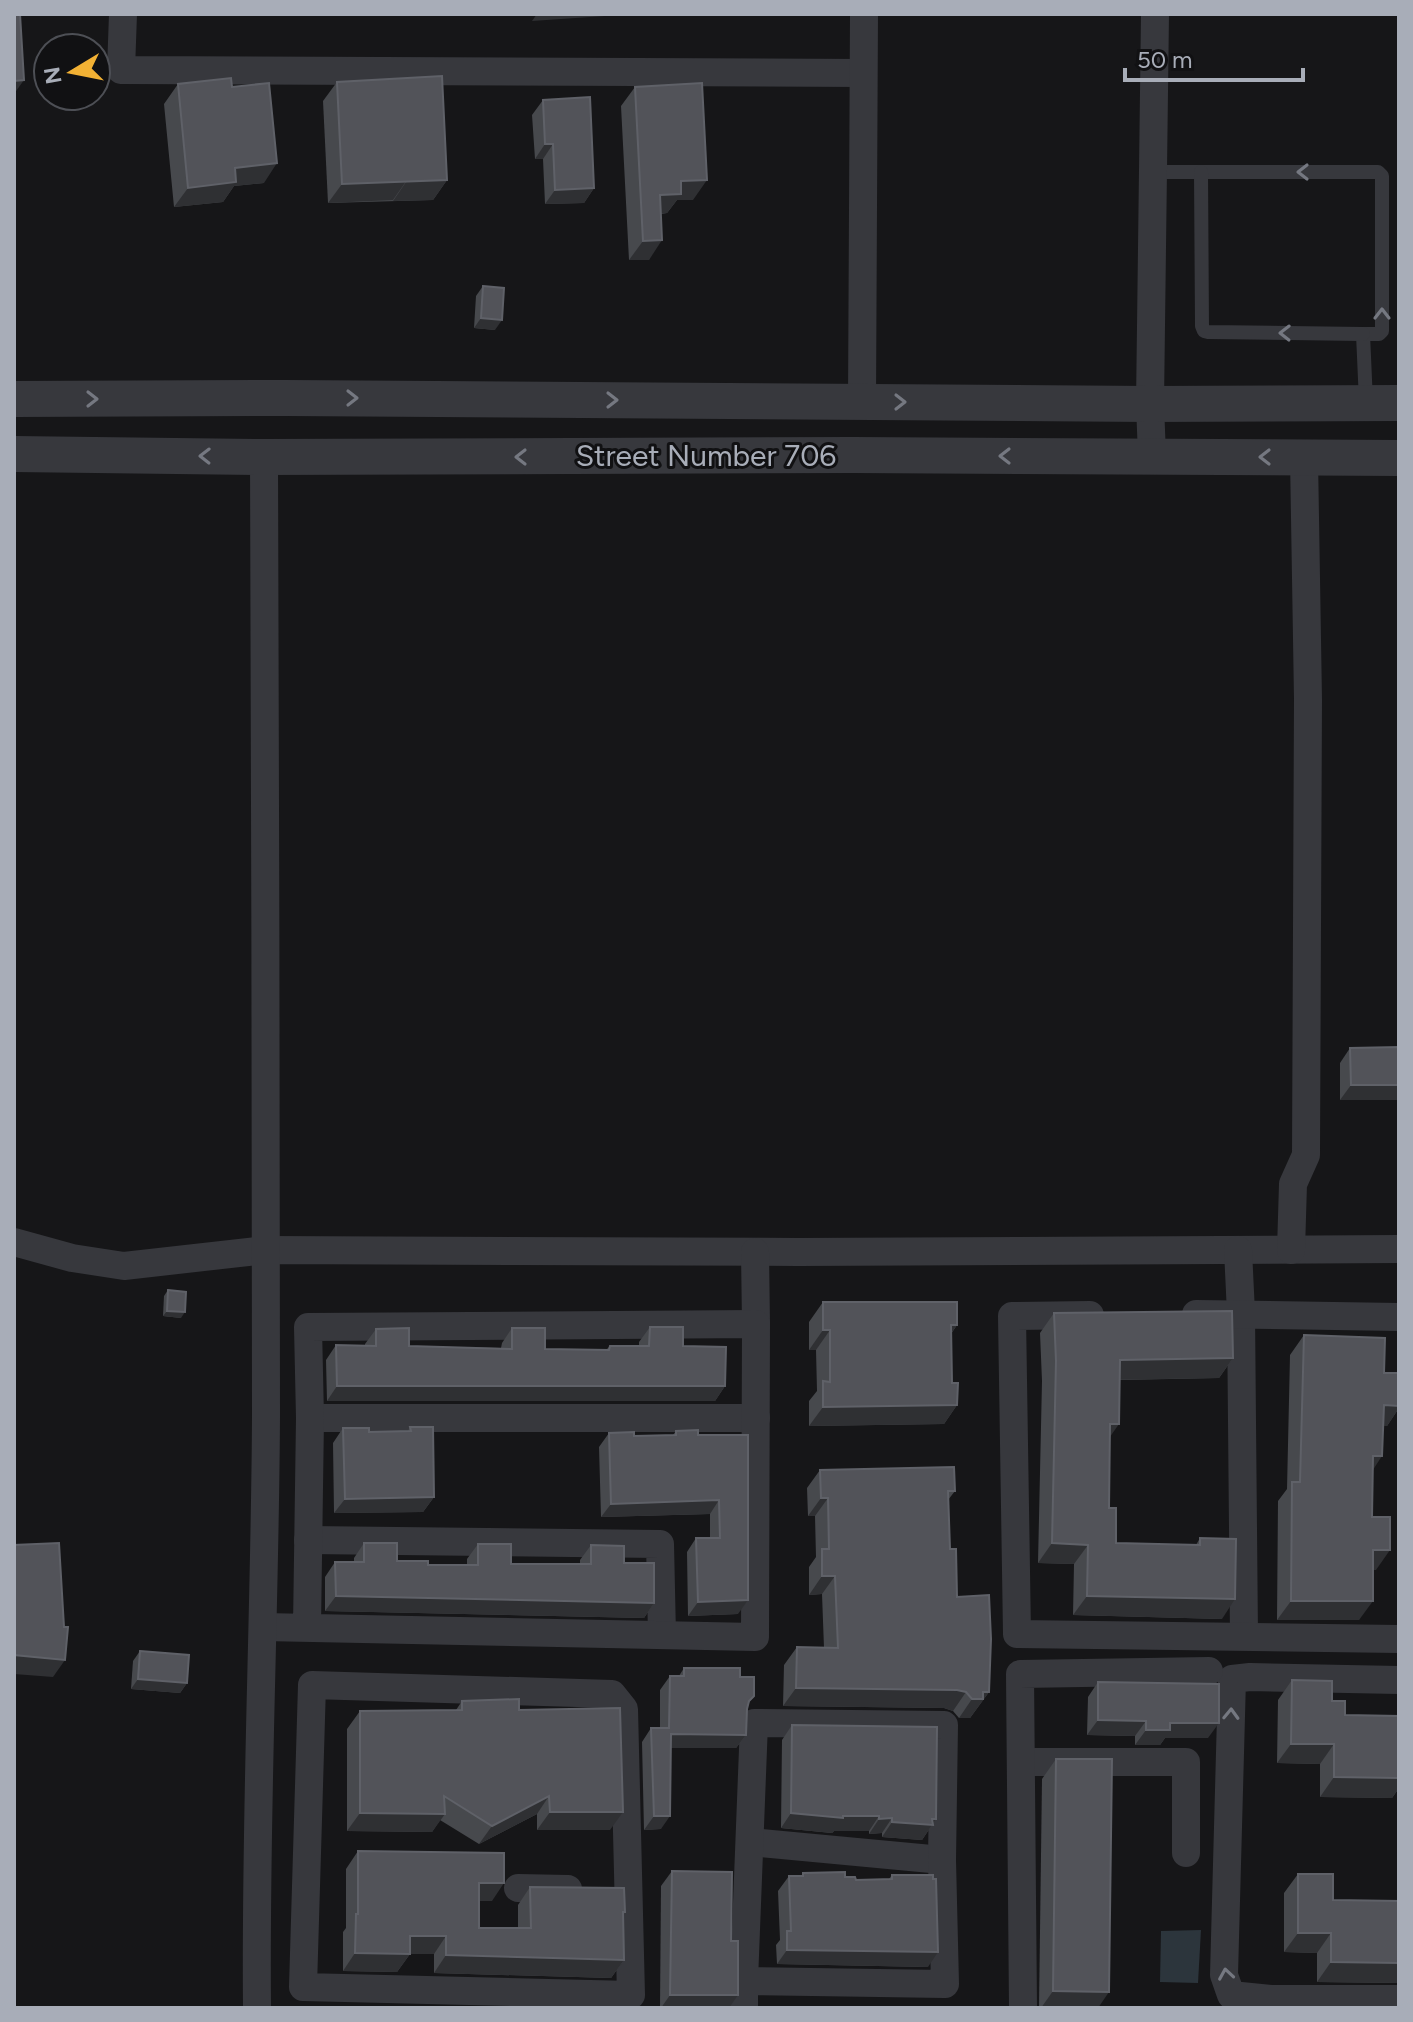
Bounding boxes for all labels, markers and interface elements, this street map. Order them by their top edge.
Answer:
north arrow [32,32,112,112]
scale bar [1125,32,1303,82]
text: 50 m [1137,45,1193,74]
text: N [38,65,68,86]
one-way arrow [1296,163,1309,181]
one-way arrow [1373,307,1391,320]
one-way arrow [1278,324,1291,342]
one-way arrow [346,389,359,407]
one-way arrow [86,390,99,408]
one-way arrow [606,391,619,409]
one-way arrow [894,393,907,411]
street label: Street Number 706 [576,437,836,474]
one-way arrow [998,447,1011,465]
one-way arrow [198,448,211,465]
one-way arrow [514,448,527,466]
one-way arrow [1258,448,1271,466]
one-way arrow [1222,1707,1240,1720]
one-way arrow [1218,1967,1235,1980]

